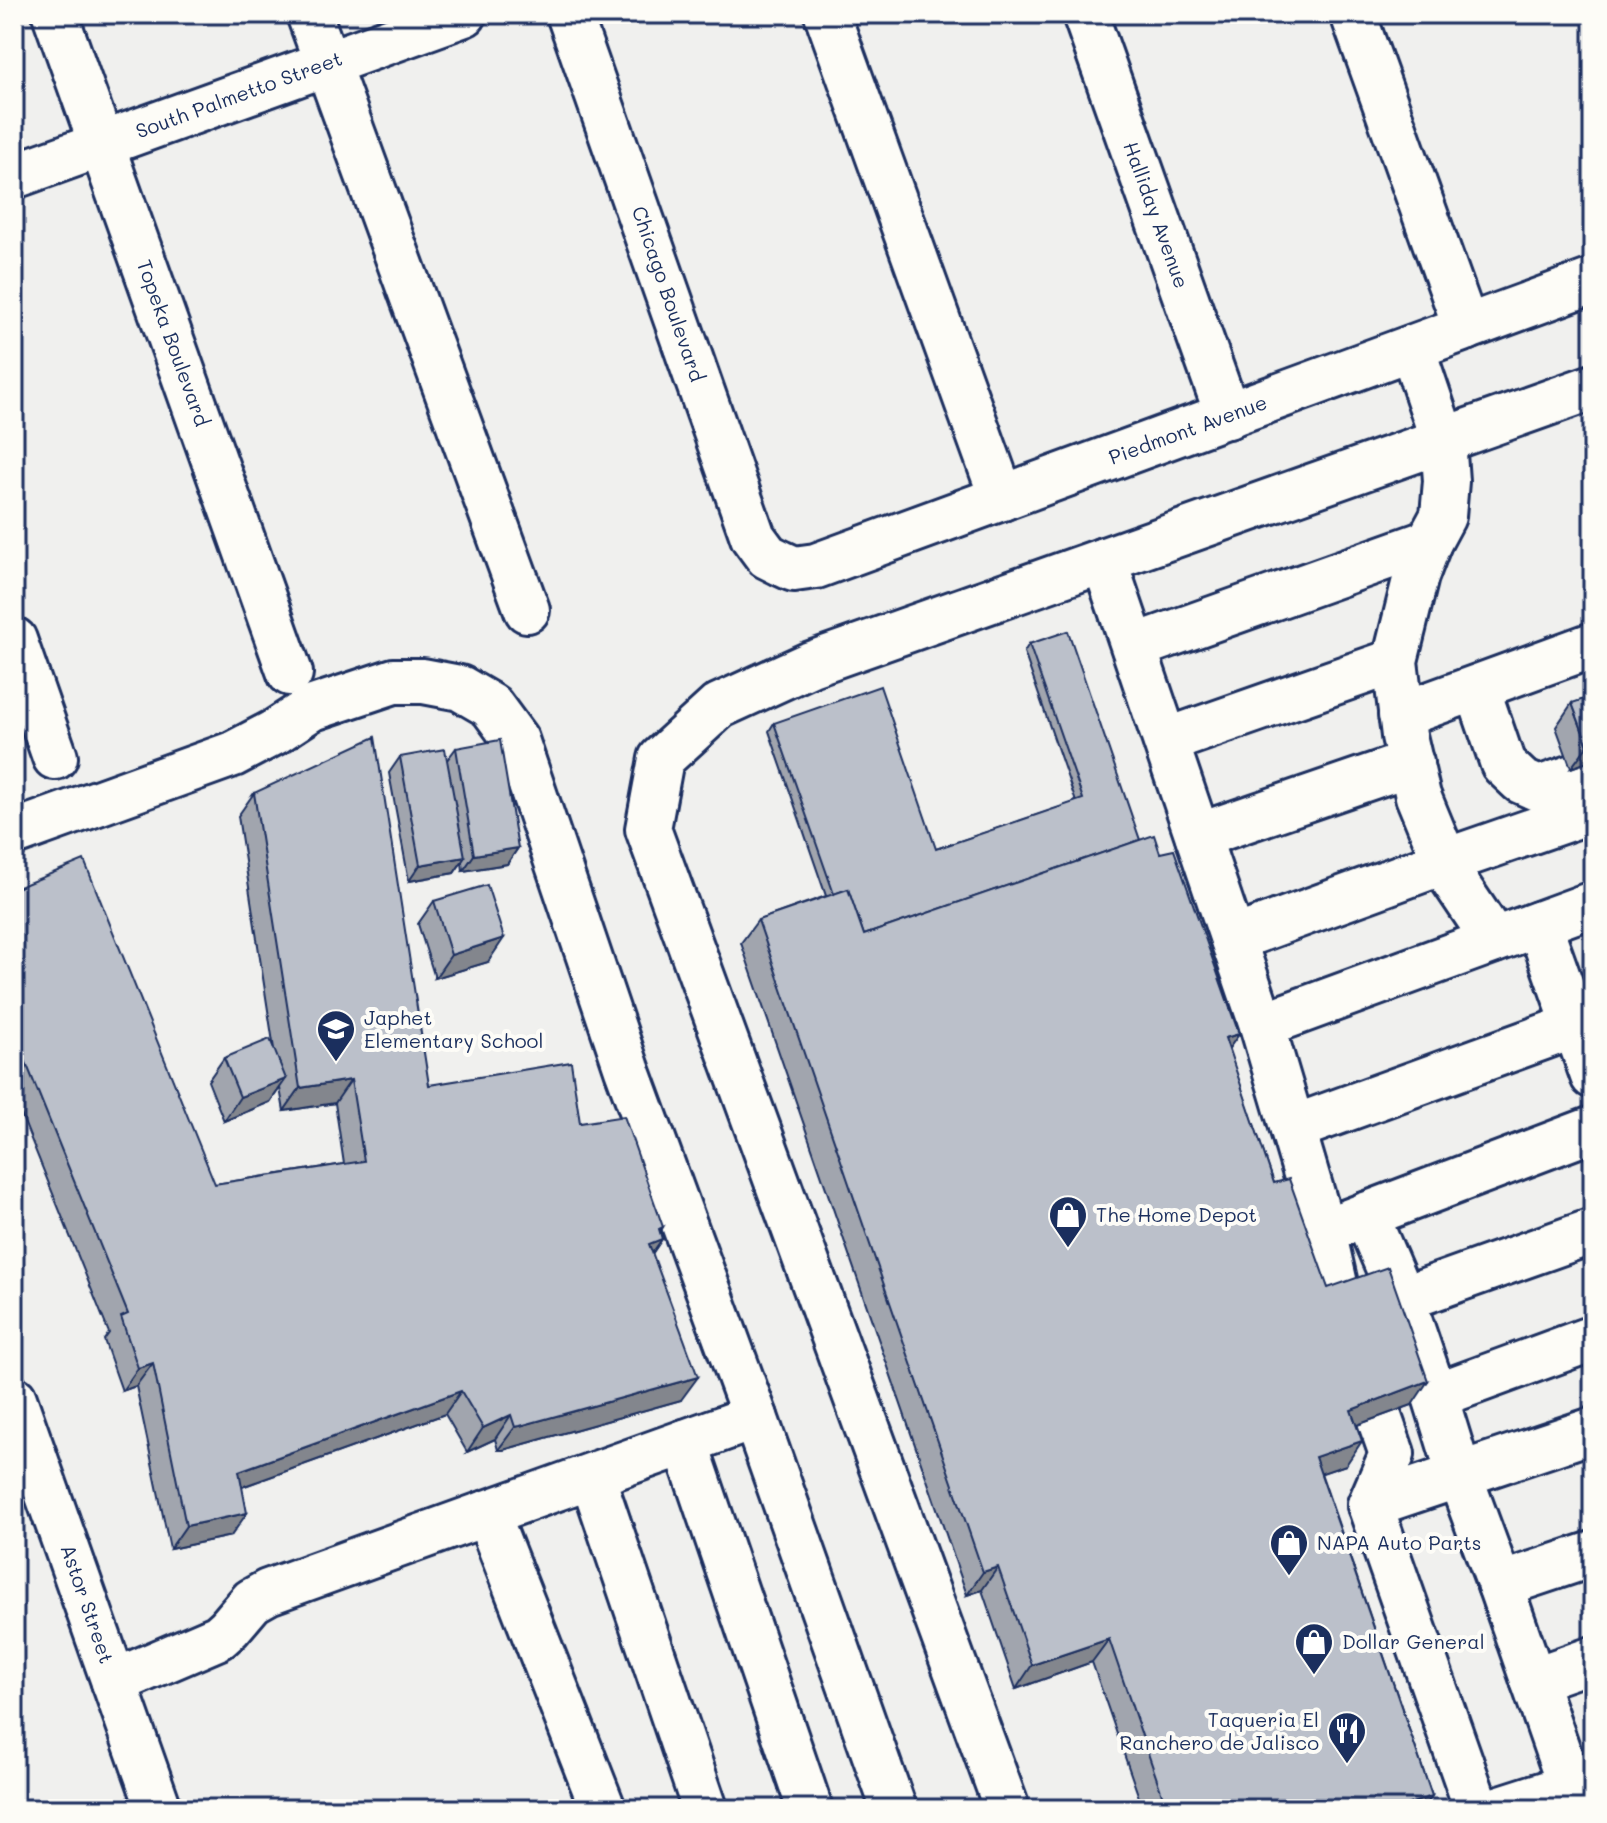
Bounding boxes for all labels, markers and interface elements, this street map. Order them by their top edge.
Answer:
street label: South Palmetto Street [132,45,346,144]
street label: Halliday Avenue [1118,138,1196,291]
street label: Chicago Boulevard [627,202,711,385]
street label: Topeka Boulevard [132,256,216,430]
street label: Piedmont Avenue [1105,388,1270,470]
place label: Japhet Elementary School [364,1004,543,1053]
school or university icon: Japhet Elementary School [315,1008,357,1063]
shop icon: The Home Depot [1047,1194,1089,1249]
place label: The Home Depot [1096,1201,1257,1227]
shop icon: NAPA Auto Parts [1268,1522,1310,1577]
place label: NAPA Auto Parts [1317,1529,1482,1555]
street label: Astor Street [55,1541,120,1667]
shop icon: Dollar General [1293,1621,1335,1676]
place label: Dollar General [1342,1628,1485,1654]
place label: Taqueria El Ranchero de Jalisco [1120,1706,1319,1755]
restaurant icon: Taqueria El Ranchero de Jalisco [1326,1710,1368,1765]

